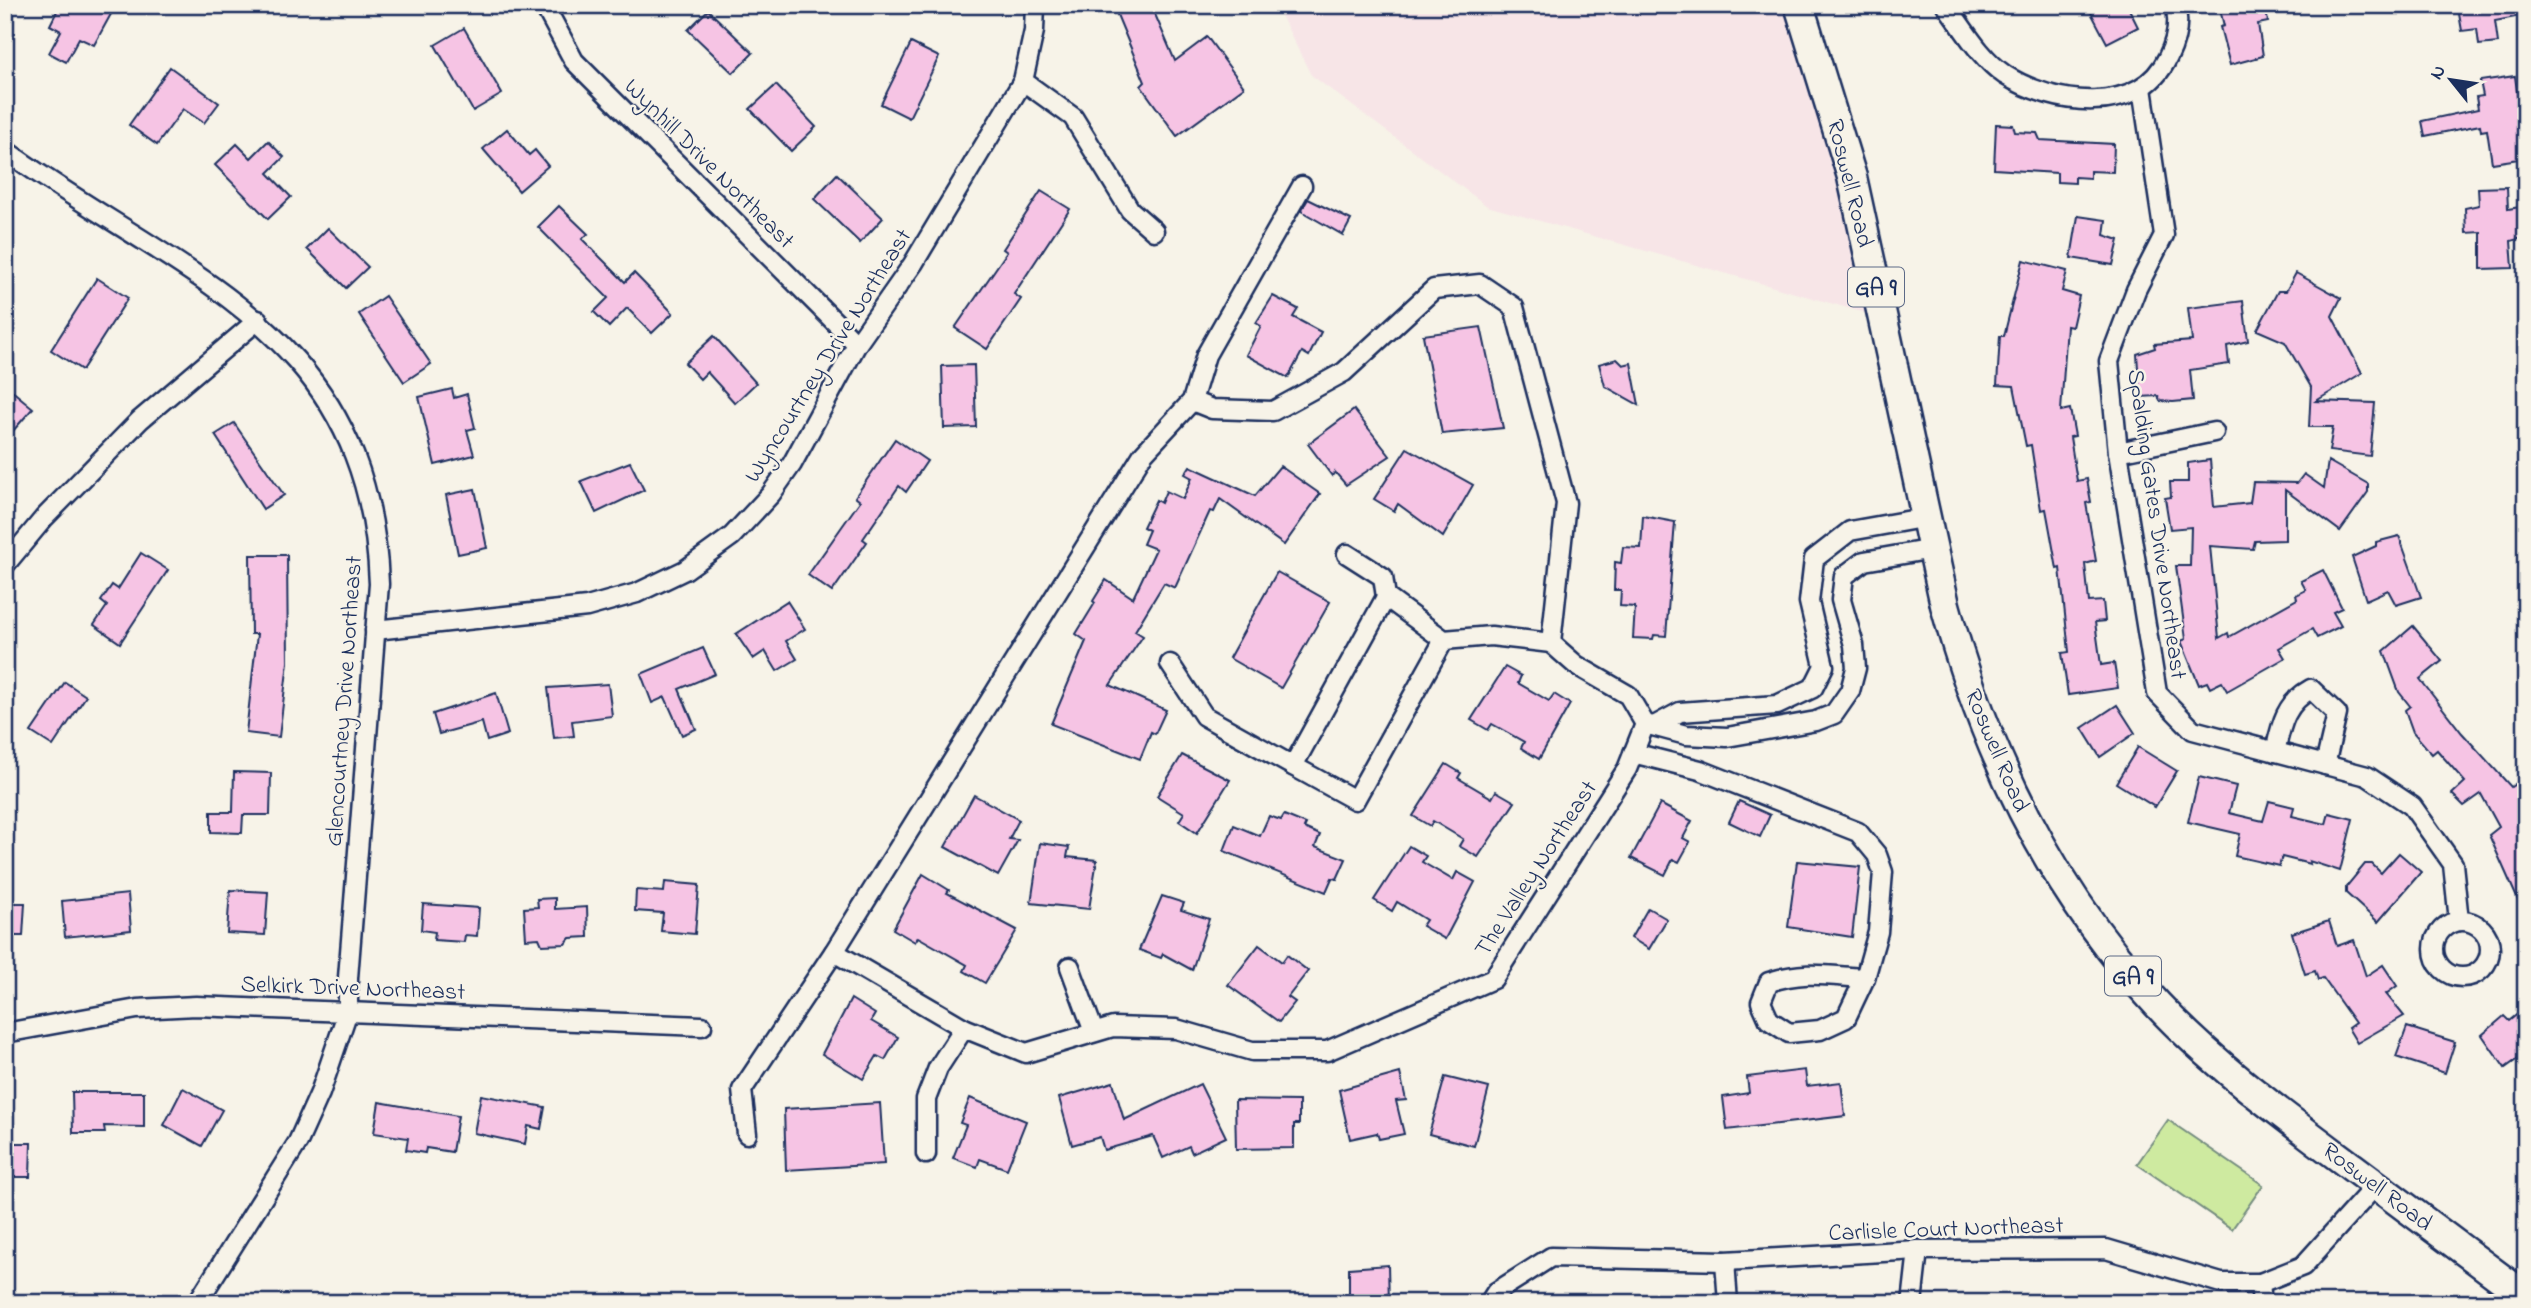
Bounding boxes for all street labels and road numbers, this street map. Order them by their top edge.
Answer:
street label: Wynhill Drive Northeast [614,71,802,259]
street label: Roswell Road [1816,116,1881,252]
street label: Wyncourtney Drive Northeast [736,223,923,491]
road number: GA 9 [1848,268,1904,306]
street label: Spalding Gates Drive Northeast [2116,367,2195,682]
street label: Glencourtney Drive Northeast [318,555,374,848]
street label: Roswell Road [1954,684,2038,818]
street label: The Valley Northeast [1467,774,1608,965]
road number: GA 9 [2105,956,2161,995]
street label: Selkirk Drive Northeast [240,968,466,1011]
street label: Roswell Road [2314,1135,2440,1242]
street label: Carlisle Court Northeast [1828,1209,2064,1252]

